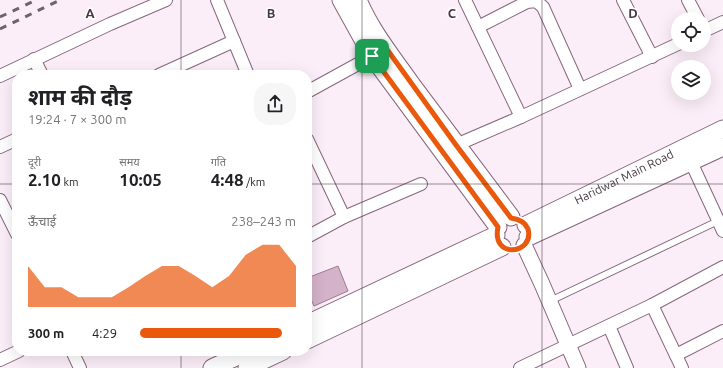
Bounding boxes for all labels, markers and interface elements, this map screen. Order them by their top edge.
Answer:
text: A [85,6,95,20]
text: B [267,6,276,20]
text: C [448,6,457,20]
text: D [628,6,638,20]
map controls [671,12,711,100]
button: locate [671,12,711,52]
pin [355,39,389,73]
icon: arrive [361,45,383,67]
button: layers [671,60,711,100]
button: share [254,83,296,125]
text: शाम की दौड़ [28,84,132,109]
text: 19:24 · 7 × 300 m [28,112,127,126]
street label: Haridwar Main Road [572,147,675,206]
text: दूरी [28,156,41,168]
text: समय [119,156,140,168]
text: गति [211,156,226,168]
text: 2.10 [28,170,61,189]
text: 10:05 [119,170,162,189]
text: 4:48 [211,170,244,189]
text: km [61,176,79,188]
text: /km [244,176,265,188]
text: ऊँचाई [28,214,56,228]
text: 238–243 m [231,214,296,228]
text: 300 m [28,326,64,340]
text: 4:29 [92,326,117,340]

